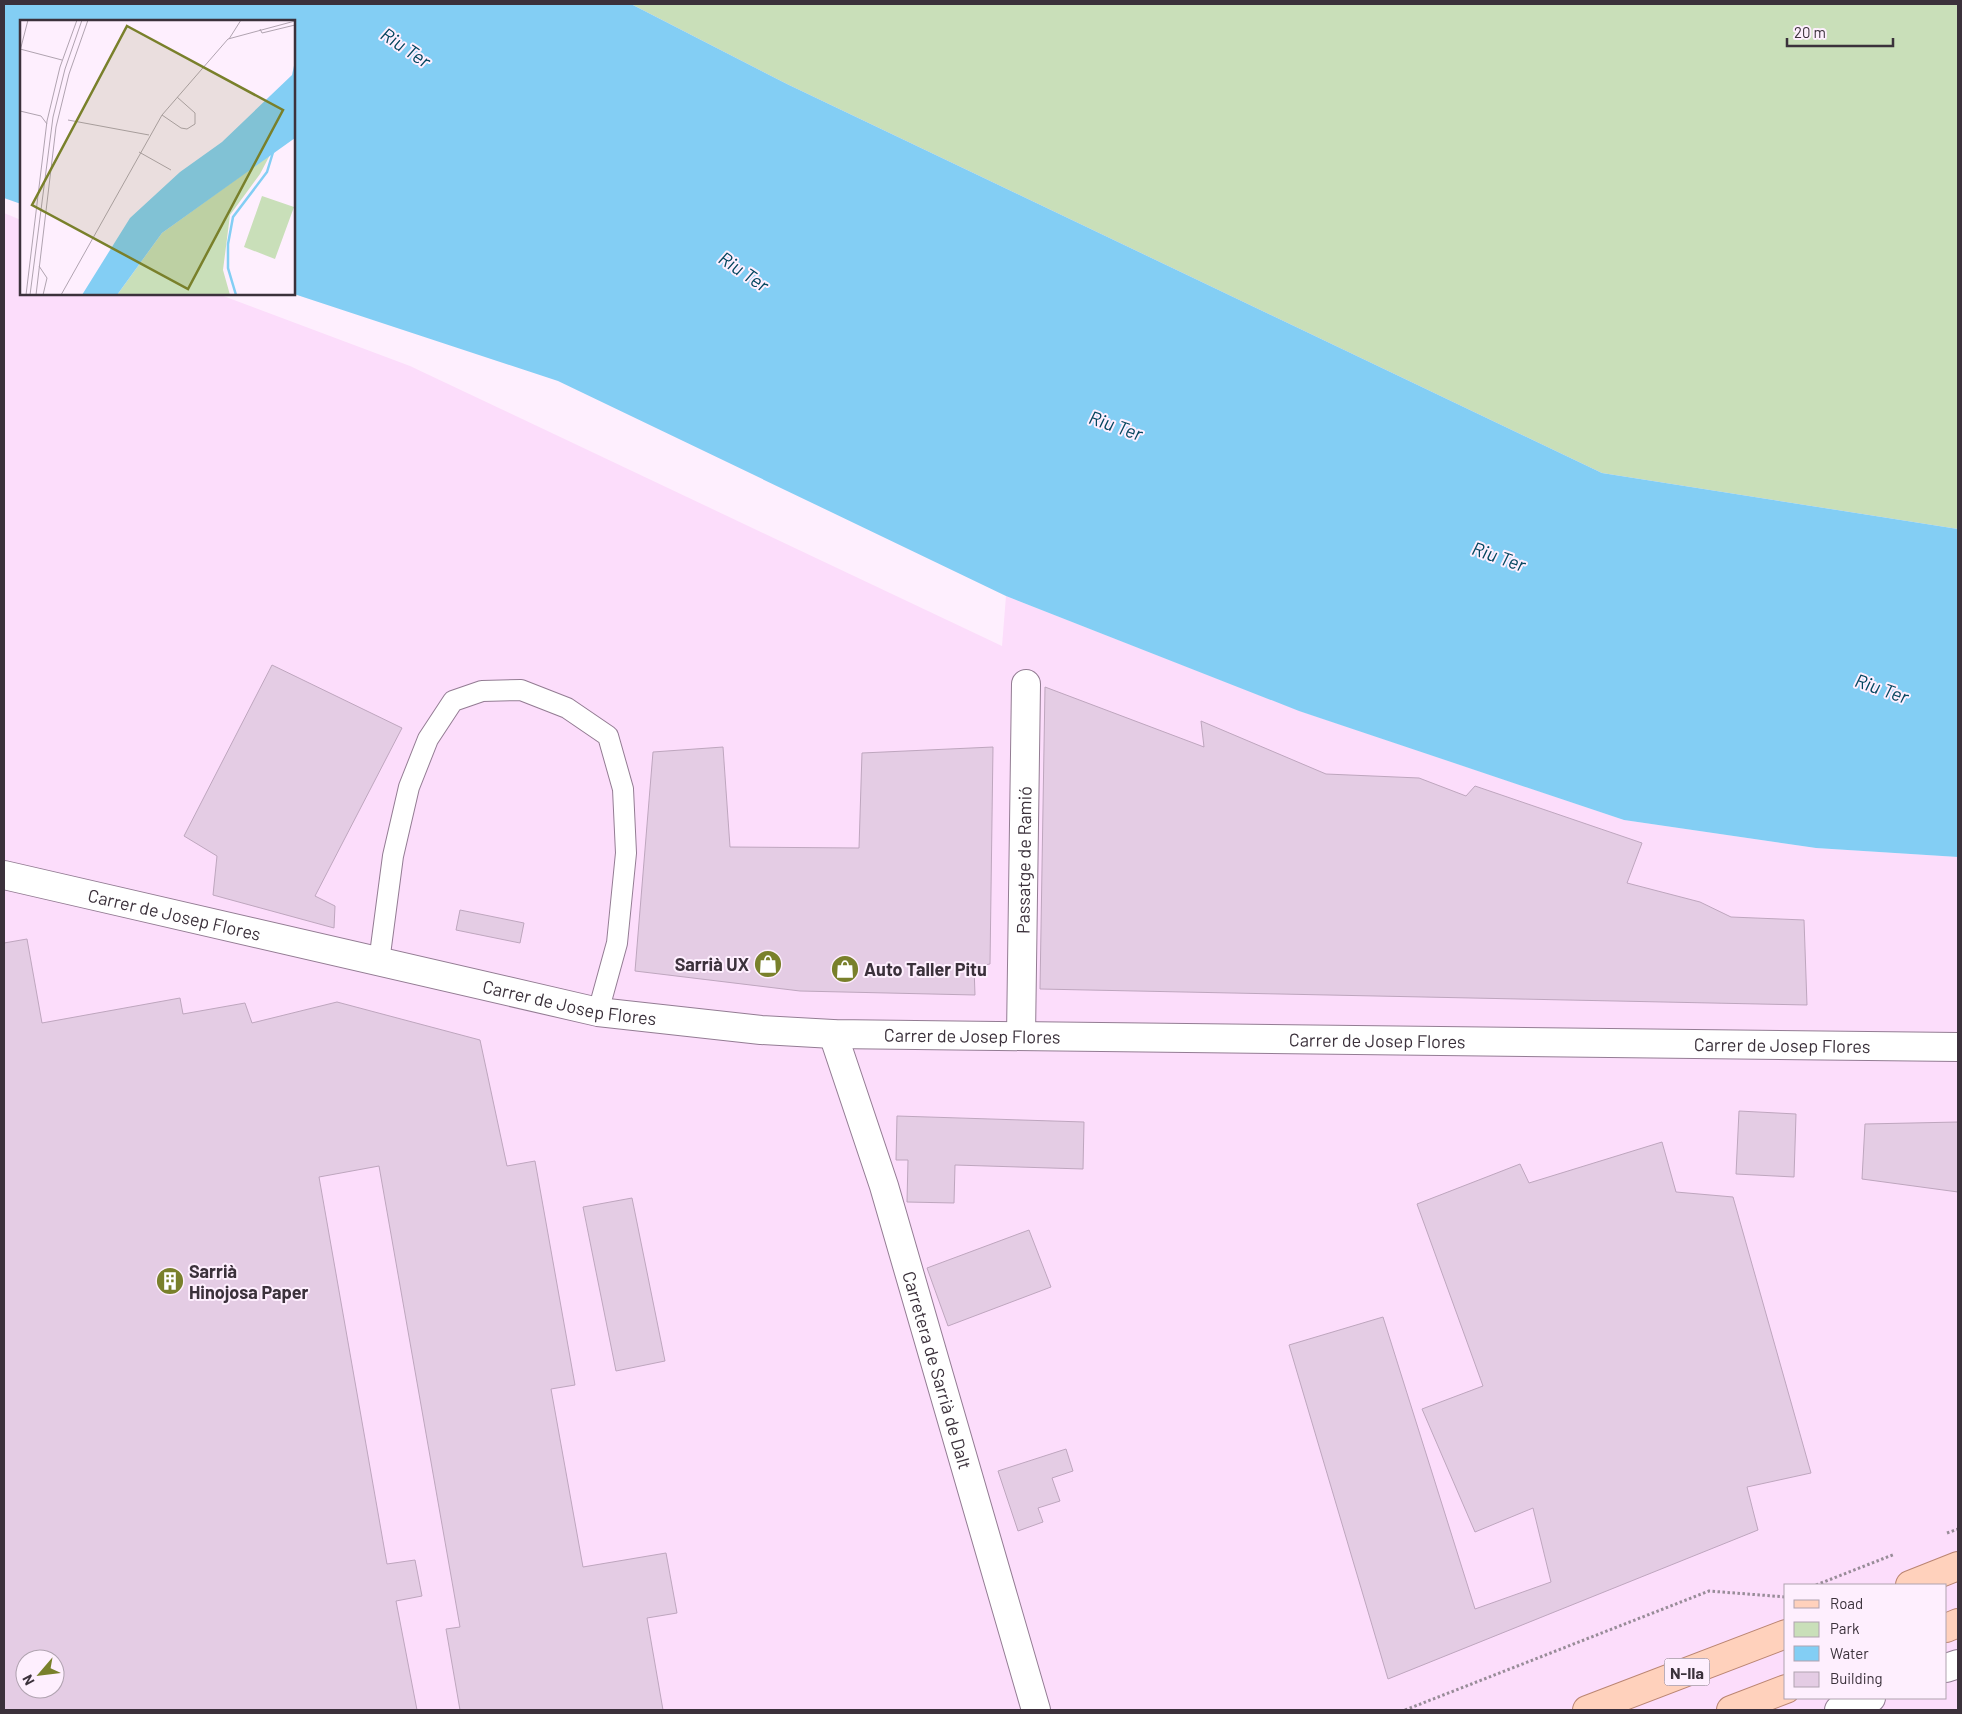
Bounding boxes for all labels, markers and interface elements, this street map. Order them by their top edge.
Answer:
scale bar [1787,15,1893,47]
inset map [20,20,295,295]
water label: Riu Ter [377,22,436,73]
text: 20 m [1794,23,1826,41]
water label: Riu Ter [715,246,774,297]
water label: Riu Ter [1086,405,1147,445]
water label: Riu Ter [1469,536,1530,576]
water label: Riu Ter [1852,668,1913,708]
street label: Passatge de Ramió [1011,786,1036,934]
street label: Carrer de Josep Flores [86,884,263,945]
shop icon: Sarrià UX [753,949,783,979]
place label: Sarrià UX [675,953,749,975]
shop icon: Auto Taller Pitu [830,954,860,984]
place label: Auto Taller Pitu [864,958,987,980]
street label: Carrer de Josep Flores [481,975,658,1029]
street label: Carrer de Josep Flores [884,1024,1061,1048]
street label: Carrer de Josep Flores [1289,1028,1466,1052]
street label: Carrer de Josep Flores [1694,1033,1871,1057]
place label: Sarrià Hinojosa Paper [189,1260,309,1303]
building icon: Sarrià Hinojosa Paper [155,1266,185,1296]
street label: Carretera de Sarrià de Dalt [898,1269,977,1472]
legend [1784,1584,1947,1699]
text: Road [1830,1594,1863,1612]
text: Park [1830,1619,1860,1637]
text: Water [1830,1644,1869,1662]
north arrow [15,1649,65,1699]
road number: N-IIa [1664,1658,1710,1685]
text: Building [1830,1669,1883,1687]
text: N [18,1672,38,1688]

